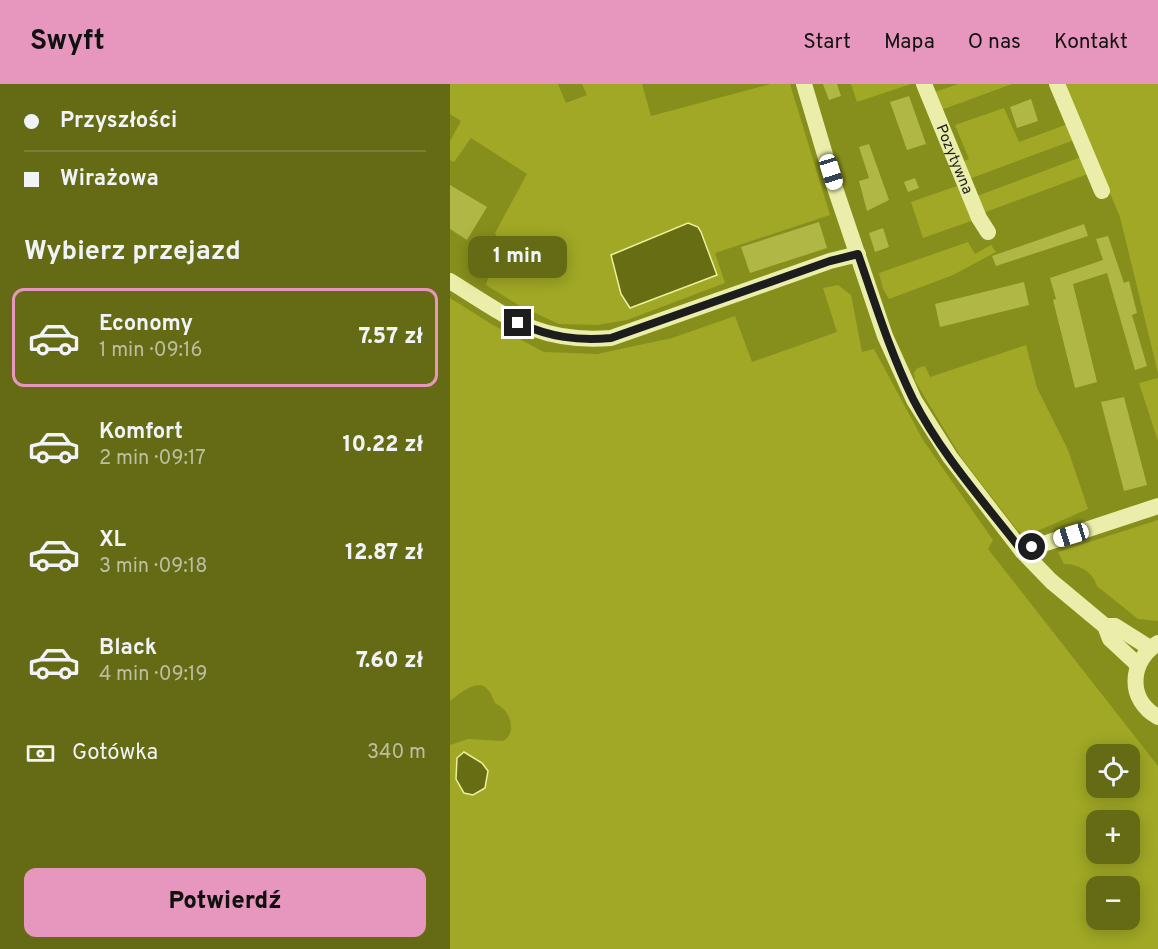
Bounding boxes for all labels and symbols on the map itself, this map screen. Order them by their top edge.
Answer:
street label: Pozytywna [931,122,976,197]
car [817,152,845,192]
callout: 1 min [469,236,568,278]
route end [504,309,531,336]
car [1051,521,1091,549]
route start [1018,533,1045,560]

